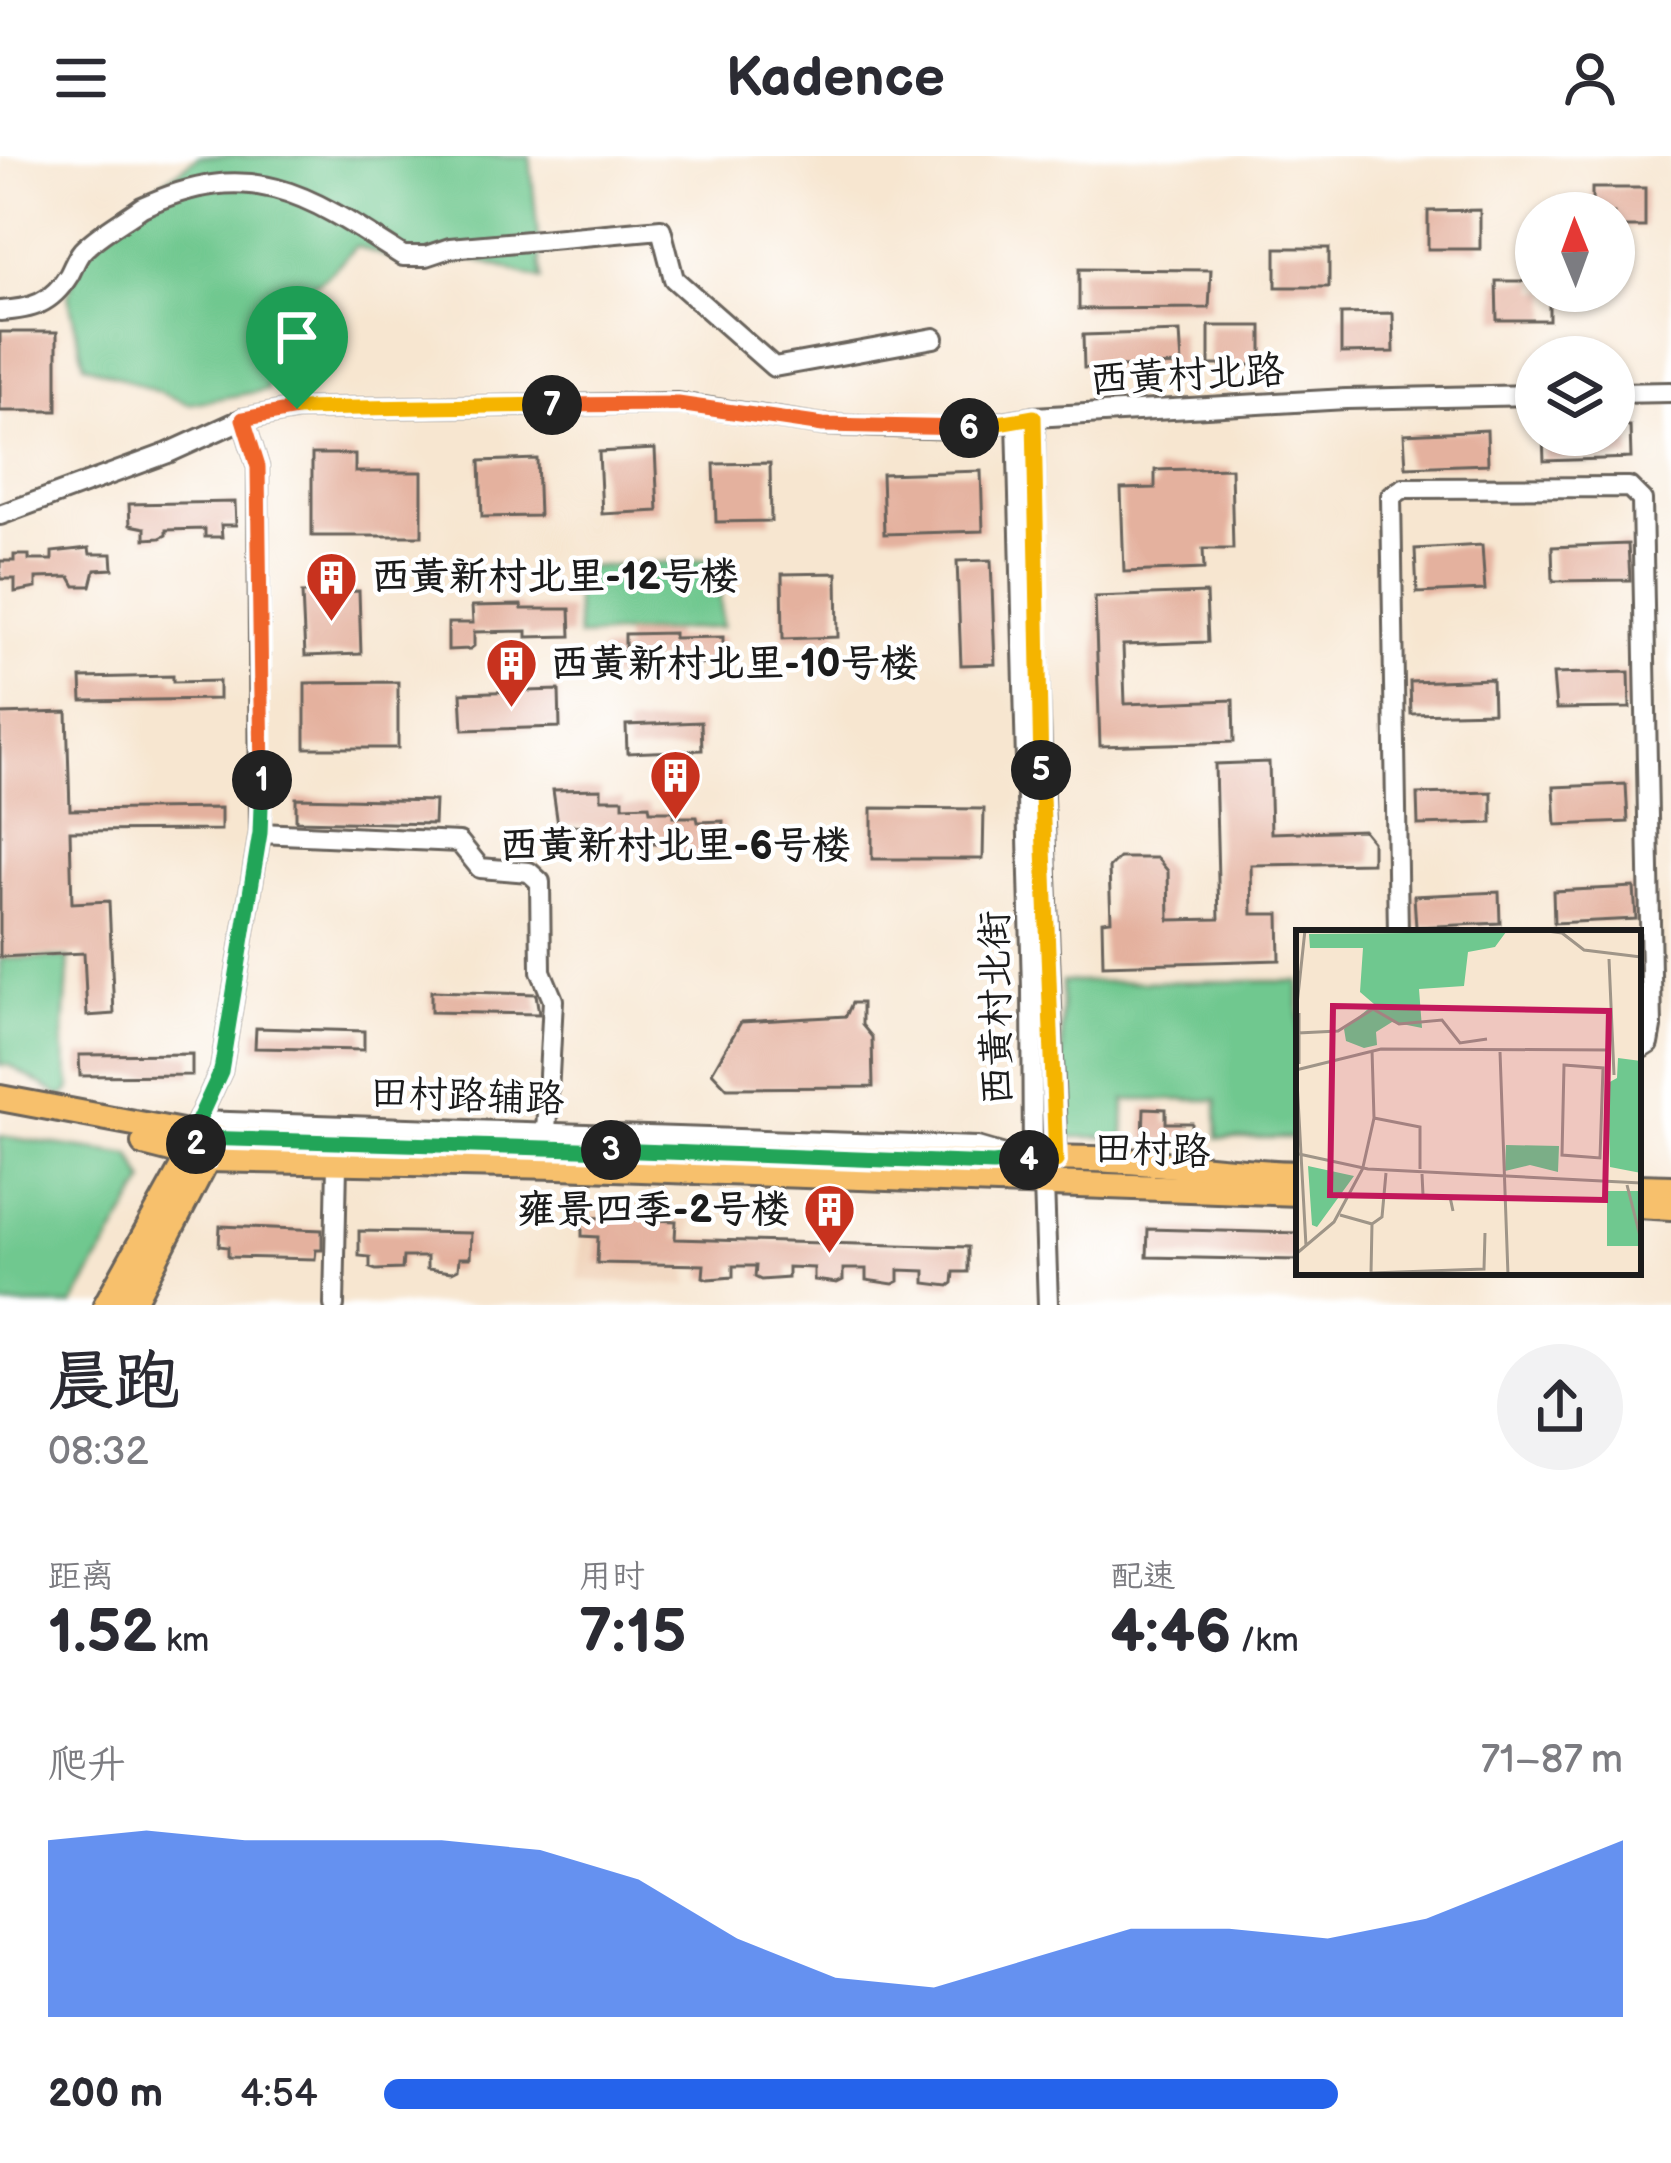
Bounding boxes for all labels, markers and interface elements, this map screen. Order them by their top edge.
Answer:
icon: menu [48,45,114,111]
icon: person [1557,45,1623,111]
text: Kadence [726,46,945,111]
north arrow [1515,192,1635,312]
map controls [1515,192,1635,456]
pin [246,286,348,409]
icon: arrive [264,304,330,370]
button: layers [1515,336,1635,456]
street label: 西黄村北路 [1088,347,1286,405]
pin: 7 [522,375,582,435]
text: 7 [543,385,561,425]
pin: 6 [939,398,999,458]
text: 6 [959,408,979,448]
building icon: 西黄新村北里-12号楼 [304,549,360,623]
place label: 西黄新村北里-12号楼 [371,554,739,601]
building icon: 西黄新村北里-10号楼 [483,636,539,710]
place label: 西黄新村北里-10号楼 [550,641,919,688]
pin: 5 [1011,740,1071,800]
building icon: 西黄新村北里-6号楼 [647,748,703,822]
pin: 1 [232,750,292,810]
text: 5 [1031,750,1051,790]
text: 1 [255,760,269,800]
place label: 西黄新村北里-6号楼 [499,823,851,870]
street label: 西黄村北街 [972,910,1022,1106]
inset map [1296,930,1641,1275]
street label: 田村路辅路 [369,1070,565,1124]
pin: 2 [166,1114,226,1174]
pin: 3 [581,1120,641,1180]
text: 2 [186,1124,206,1164]
street label: 田村路 [1093,1125,1211,1177]
text: 3 [601,1130,621,1170]
pin: 4 [999,1130,1059,1190]
text: 4 [1019,1140,1039,1180]
building icon: 雍景四季-2号楼 [801,1182,857,1256]
place label: 雍景四季-2号楼 [517,1187,790,1234]
text: 晨跑 [48,1344,180,1423]
button: share [1497,1344,1623,1470]
text: 08:32 [48,1429,149,1476]
text: 距离 [48,1557,114,1597]
text: 用时 [579,1557,645,1597]
text: 配速 [1110,1557,1176,1597]
text: 1.52 [48,1597,157,1669]
text: 7:15 [579,1597,686,1669]
text: 4:46 [1110,1597,1231,1669]
text: km [157,1621,209,1661]
text: /km [1231,1621,1299,1661]
text: 71–87 m [1481,1737,1623,1784]
text: 爬升 [48,1742,126,1789]
text: 200 m [48,2071,163,2118]
text: 4:54 [240,2071,318,2118]

